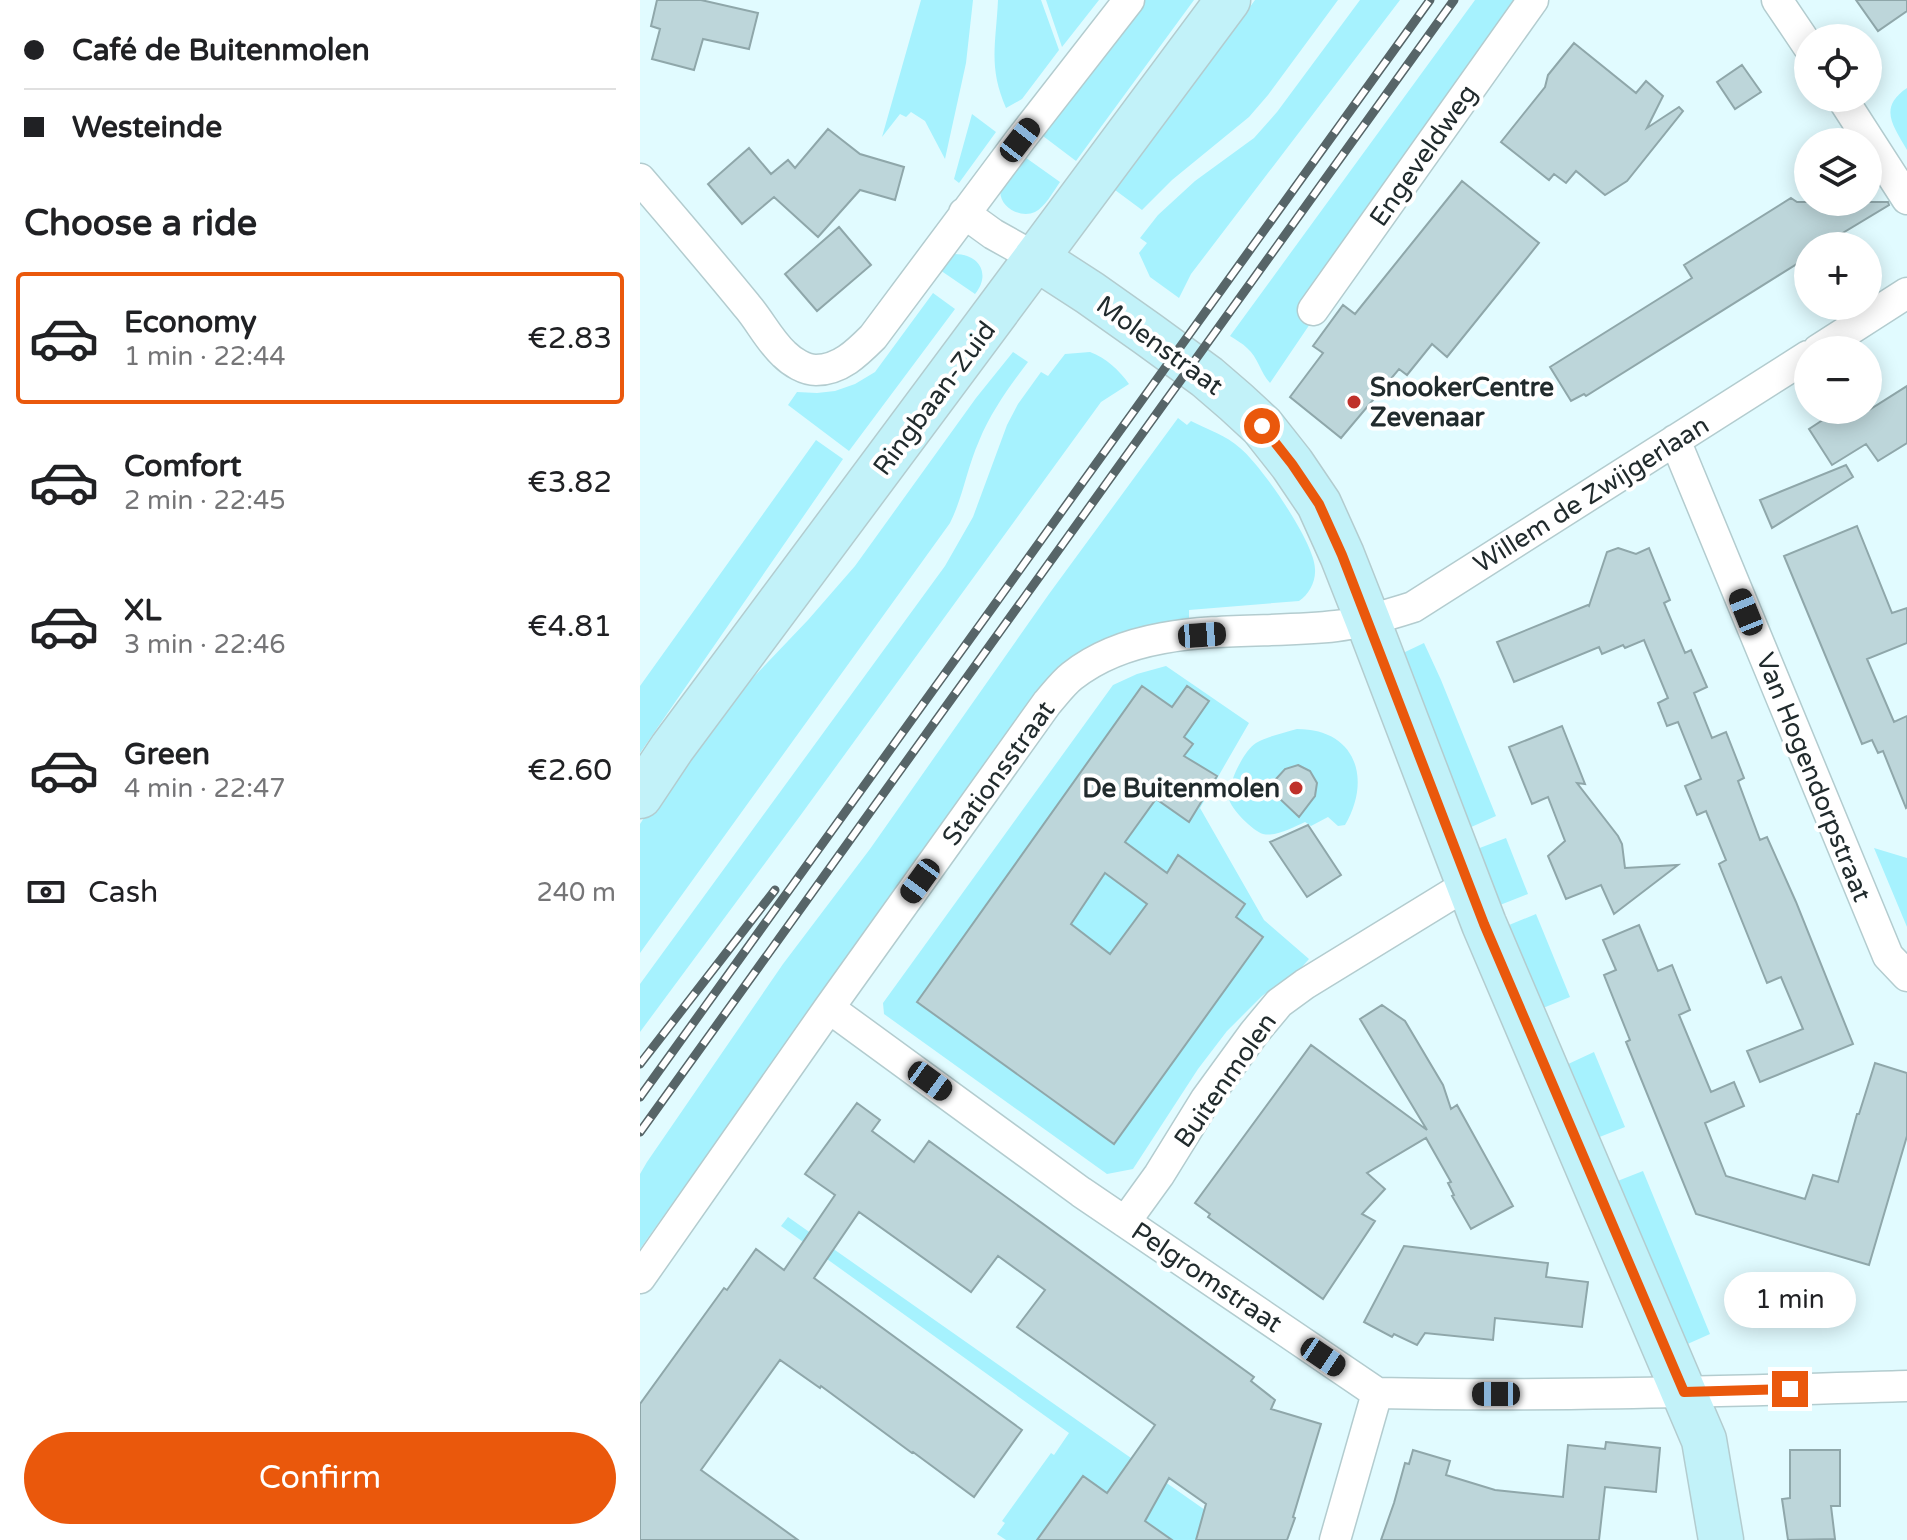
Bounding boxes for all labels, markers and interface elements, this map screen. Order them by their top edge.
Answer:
map controls [1794,24,1882,424]
button: locate [1794,24,1882,112]
text: Café de Buitenmolen [72,32,370,69]
street label: Engeveldweg [1363,78,1484,232]
text: Westeinde [72,109,222,146]
car [996,114,1044,166]
button: layers [1794,128,1882,216]
text: Choose a ride [24,202,257,245]
button: + [1794,232,1882,320]
street label: Molenstraat [1090,289,1229,402]
icon: car [28,302,100,374]
text: Economy [124,304,257,341]
street label: Ringbaan-Zuid [866,315,1002,481]
text: €2.83 [527,320,612,357]
button: − [1794,336,1882,424]
text: 1 min · 22:44 [124,341,286,372]
place label: SnookerCentre Zevenaar [1370,372,1554,433]
marker: SnookerCentre Zevenaar [1345,393,1363,411]
route start [1244,408,1280,444]
street label: Willem de Zwijgerlaan [1468,409,1715,580]
icon: car [28,446,100,518]
text: Comfort [124,448,242,485]
text: €3.82 [527,464,612,501]
text: 2 min · 22:45 [124,485,286,516]
car [1726,585,1766,639]
icon: car [28,590,100,662]
text: XL [124,592,161,629]
text: €4.81 [527,608,612,645]
car [1177,621,1227,649]
text: 3 min · 22:46 [124,629,286,660]
street label: Van Hogendorpstraat [1749,648,1878,906]
street label: Stationsstraat [936,695,1061,852]
icon: car [28,734,100,806]
text: Green [124,736,210,773]
text: €2.60 [527,752,612,789]
text: 4 min · 22:47 [124,773,286,804]
place label: De Buitenmolen [1082,773,1280,804]
marker: De Buitenmolen [1287,779,1305,797]
car [896,855,944,907]
icon: cash [24,870,68,914]
text: Cash [88,874,158,911]
text: 240 m [536,877,616,908]
street label: Buitenmolen [1168,1007,1283,1154]
car [904,1057,956,1105]
street label: Pelgromstraat [1125,1216,1288,1339]
callout: 1 min [1724,1273,1856,1329]
text: 1 min [1755,1284,1825,1315]
car [1296,1334,1350,1380]
route end [1772,1371,1808,1407]
car [1472,1382,1520,1406]
button: Confirm [24,1432,616,1524]

